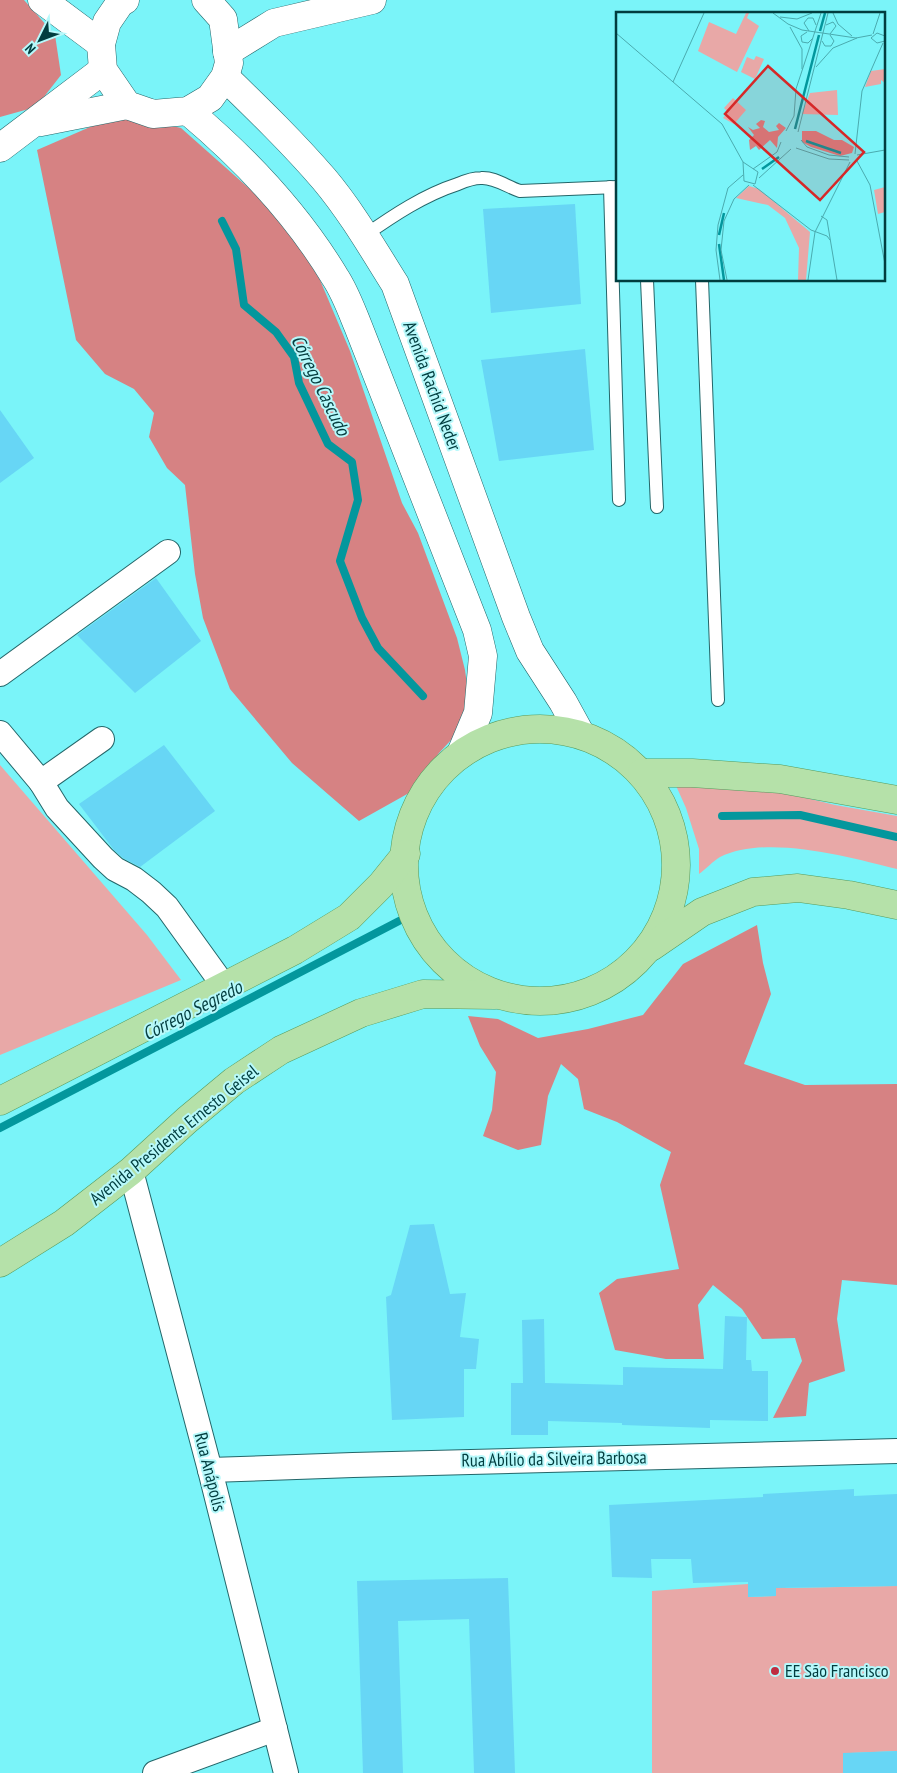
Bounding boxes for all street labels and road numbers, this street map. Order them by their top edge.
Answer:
street label: Avenida Rachid Neder [398,318,467,454]
street label: Avenida Presidente Ernesto Geisel [85,1059,263,1210]
street label: Rua Anápolis [190,1430,231,1514]
street label: Rua Abílio da Silveira Barbosa [461,1445,647,1472]

